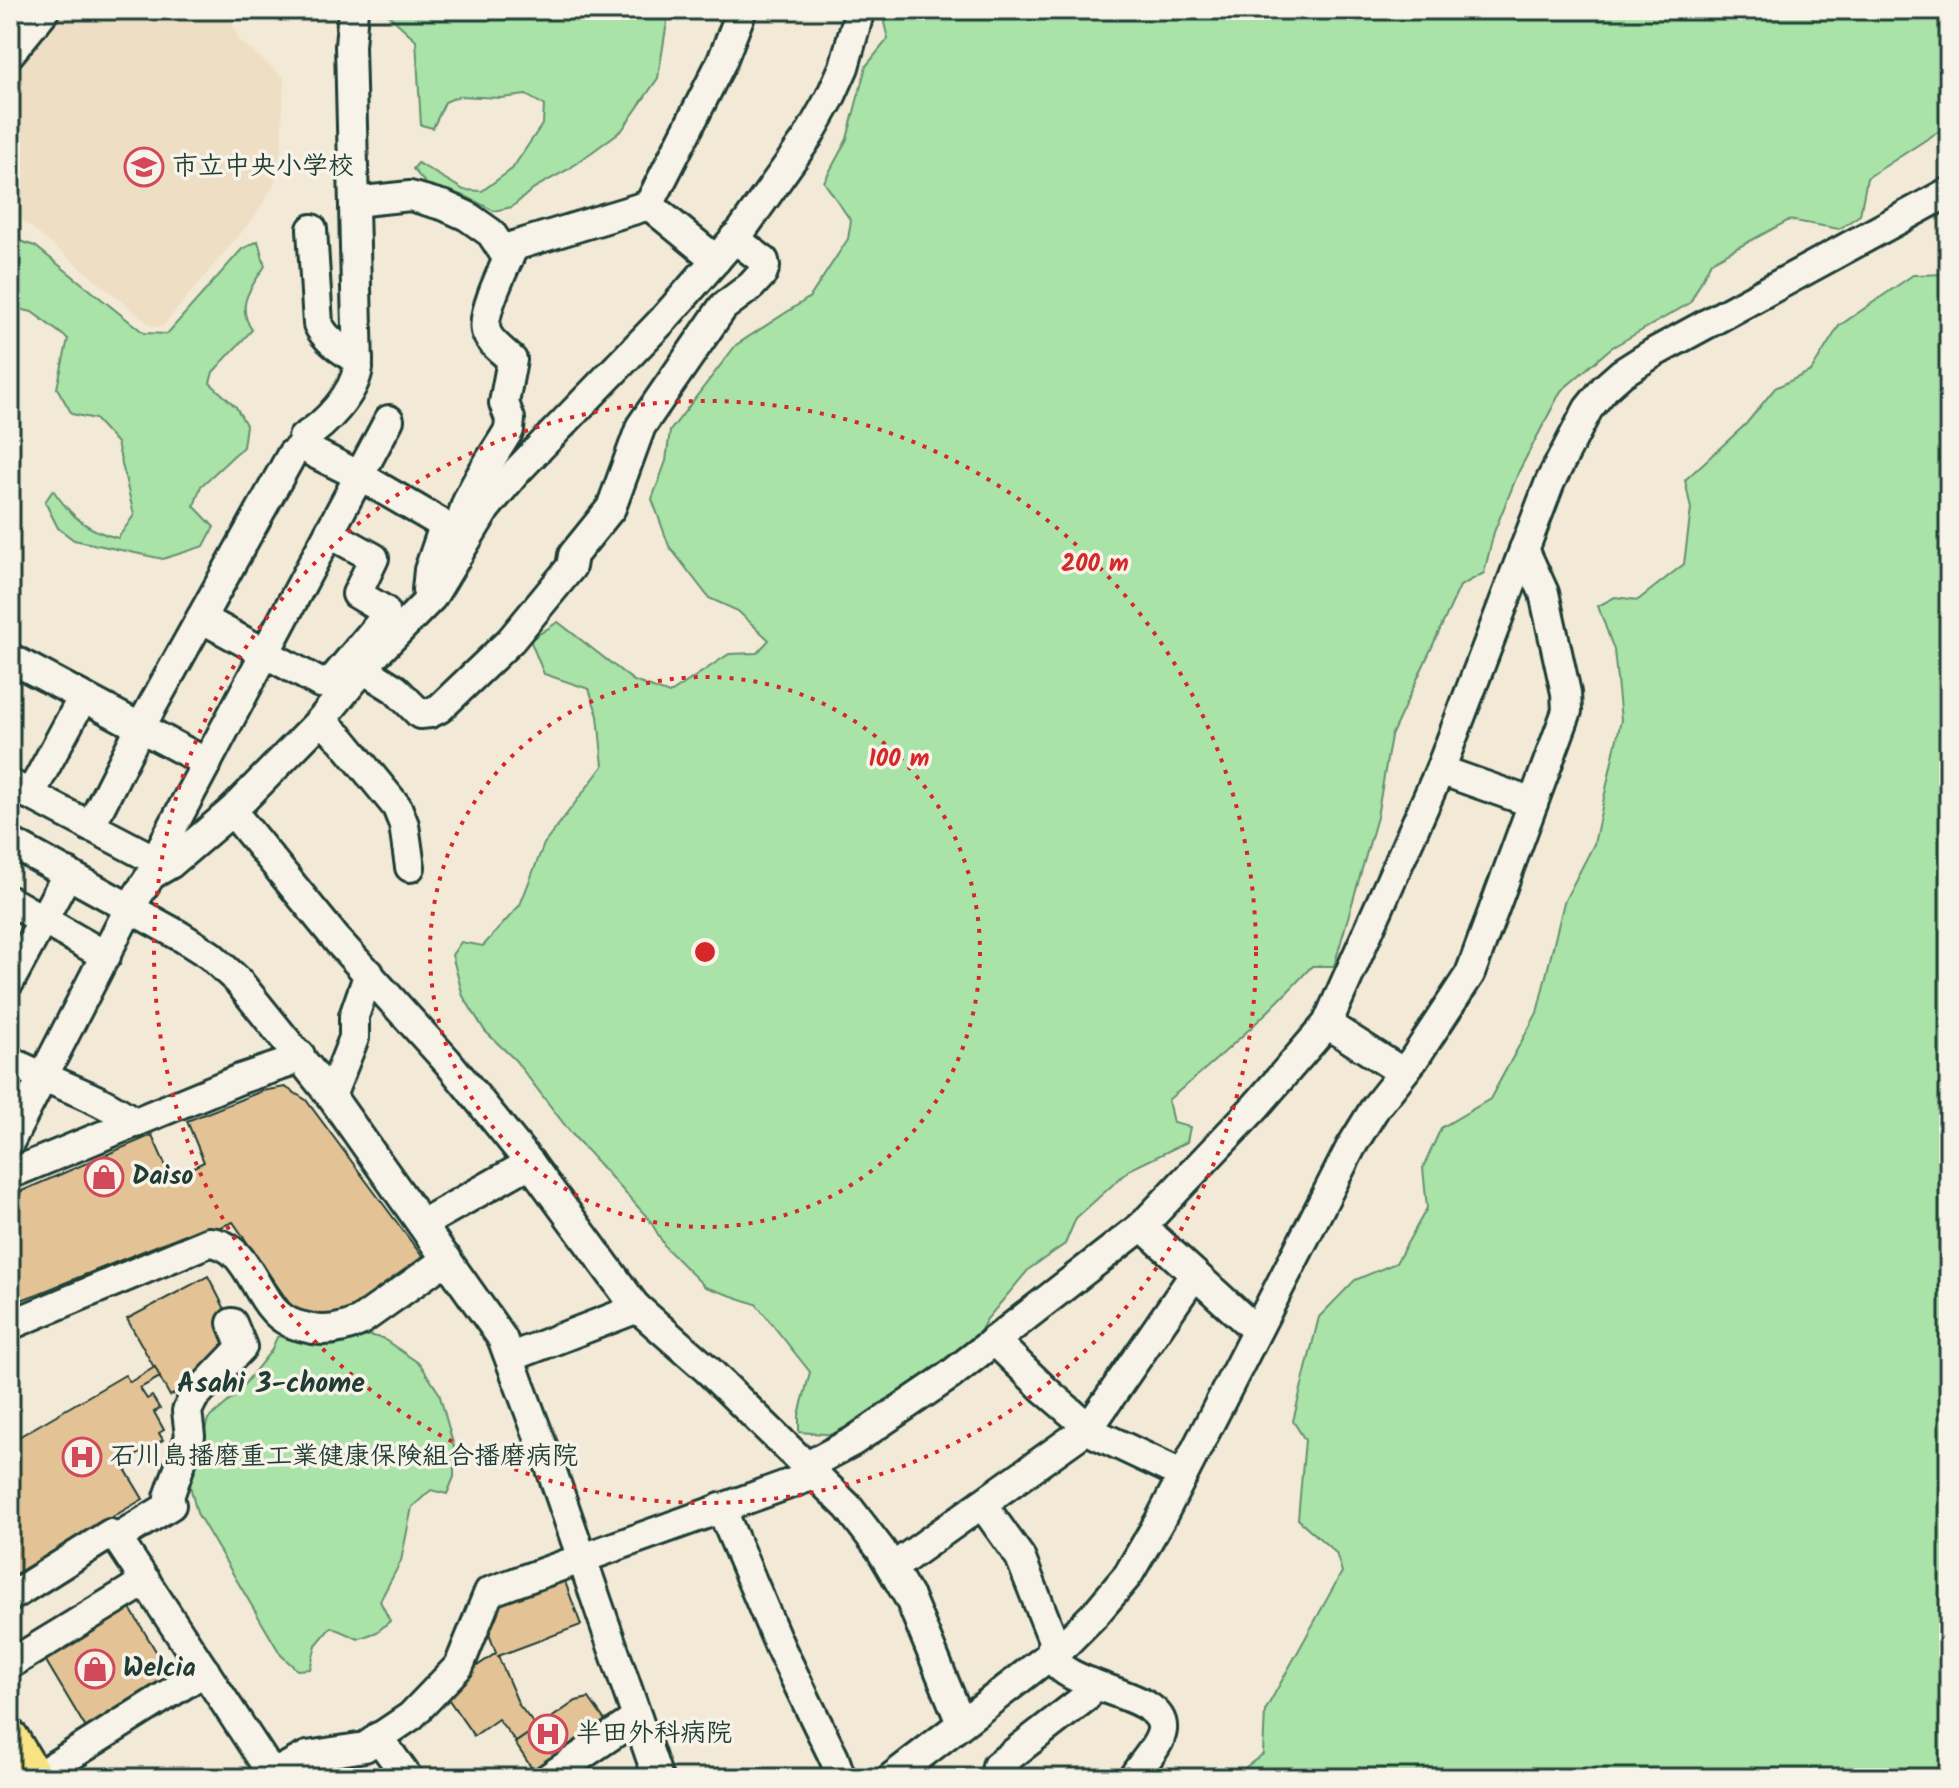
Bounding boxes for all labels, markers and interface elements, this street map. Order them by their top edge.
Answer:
school or university icon: 市立中央小学校 [123,146,165,188]
place label: 市立中央小学校 [172,146,354,188]
text: 200 m [1061,545,1129,584]
text: 100 m [869,740,929,779]
centre of rings [691,938,719,966]
shop icon: Daiso [83,1156,125,1198]
place label: Daiso [132,1156,193,1198]
district label: Asahi 3-chome [177,1362,365,1407]
hospital icon: 石川島播磨重工業健康保険組合播磨病院 [61,1436,103,1478]
place label: 石川島播磨重工業健康保険組合播磨病院 [110,1436,578,1478]
shop icon: Welcia [74,1648,116,1690]
place label: Welcia [123,1648,196,1690]
hospital icon: 半田外科病院 [527,1713,569,1755]
place label: 半田外科病院 [576,1713,732,1755]

